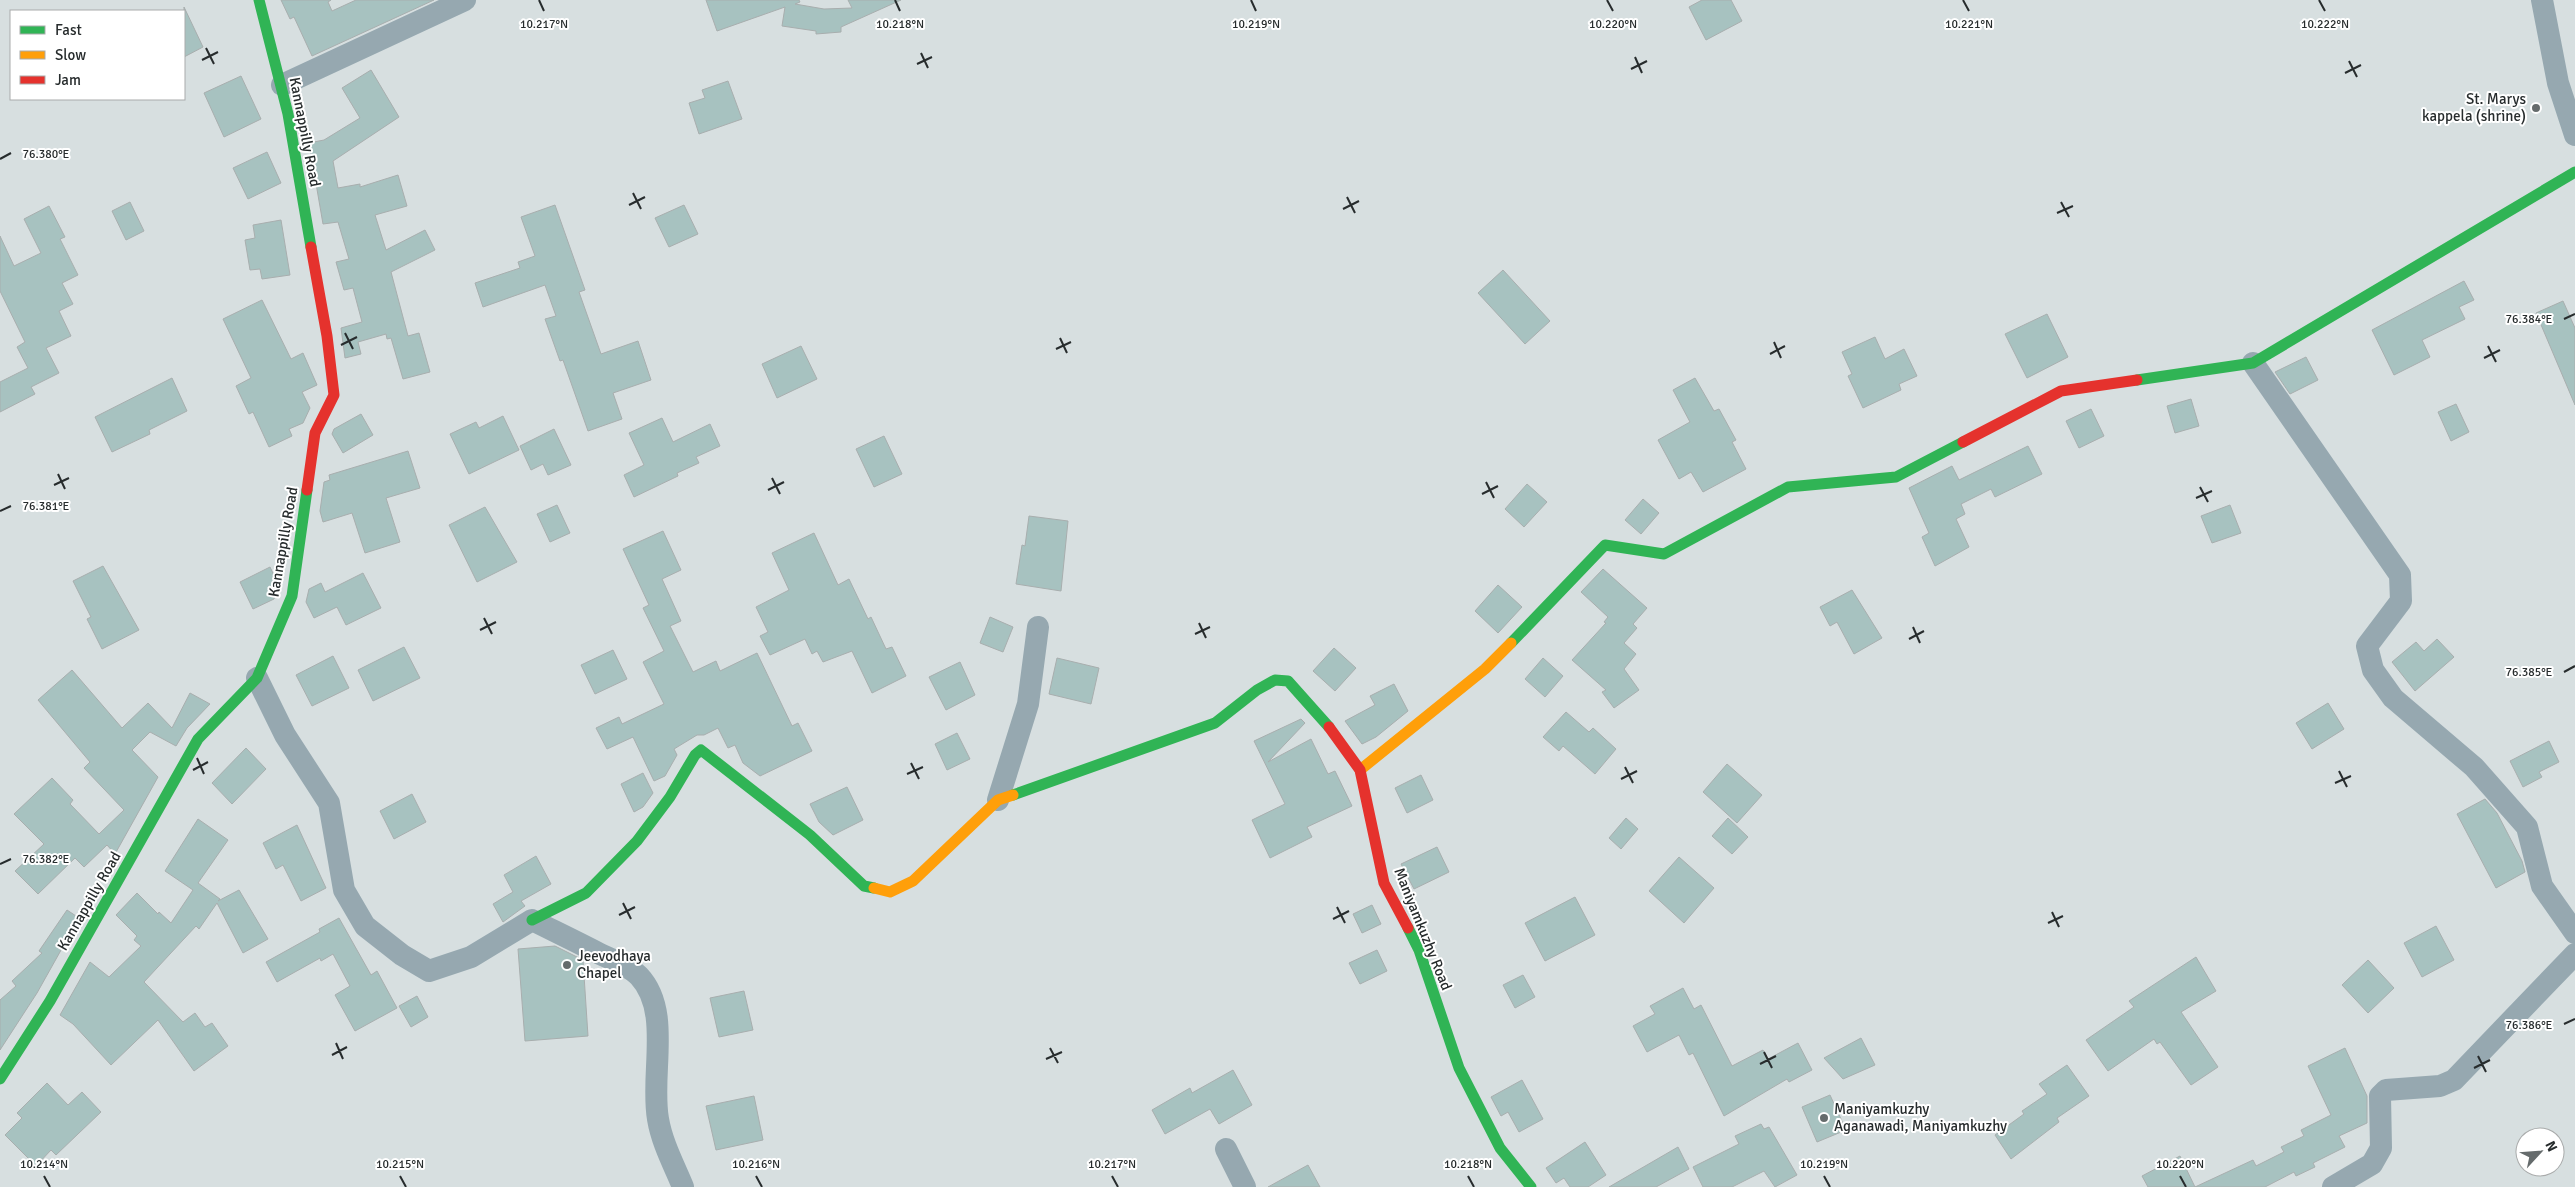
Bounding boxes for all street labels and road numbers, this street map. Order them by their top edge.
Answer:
street label: Kannappilly Road [286,76,324,188]
street label: Kannappilly Road [264,486,302,598]
street label: Kannappilly Road [53,848,125,954]
street label: Maniyamkuzhy Road [1390,865,1456,993]

